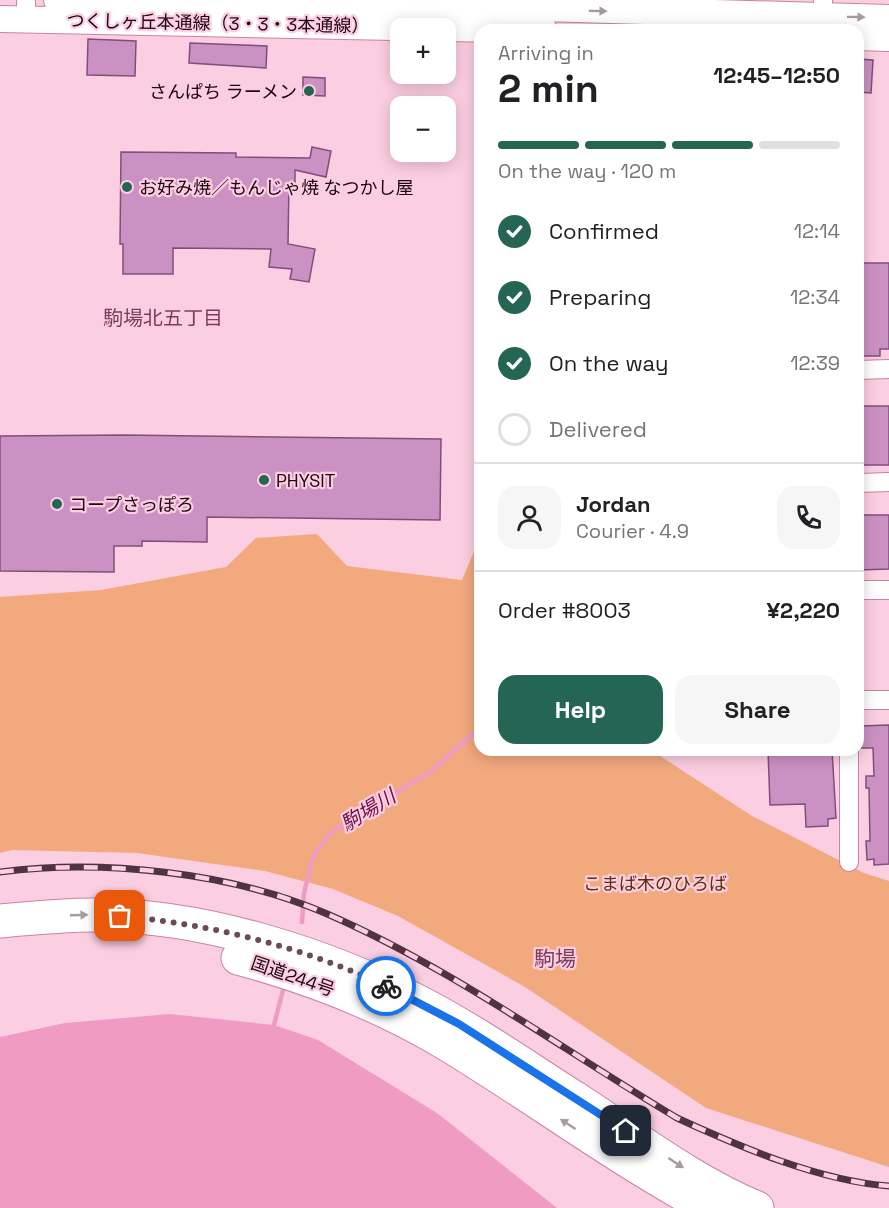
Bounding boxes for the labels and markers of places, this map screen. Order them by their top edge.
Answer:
place label: さんぱち ラーメン [149,80,297,103]
marker: さんぱち ラーメン [302,84,316,98]
place label: お好み焼／もんじゃ焼 なつかし屋 [139,176,414,199]
marker: お好み焼／もんじゃ焼 なつかし屋 [120,180,134,194]
place label: PHYSIT [276,469,336,492]
marker: PHYSIT [257,473,271,487]
place label: コープさっぽろ [69,493,194,516]
marker: コープさっぽろ [50,497,64,511]
pin [94,890,145,941]
pin [600,1105,651,1156]

